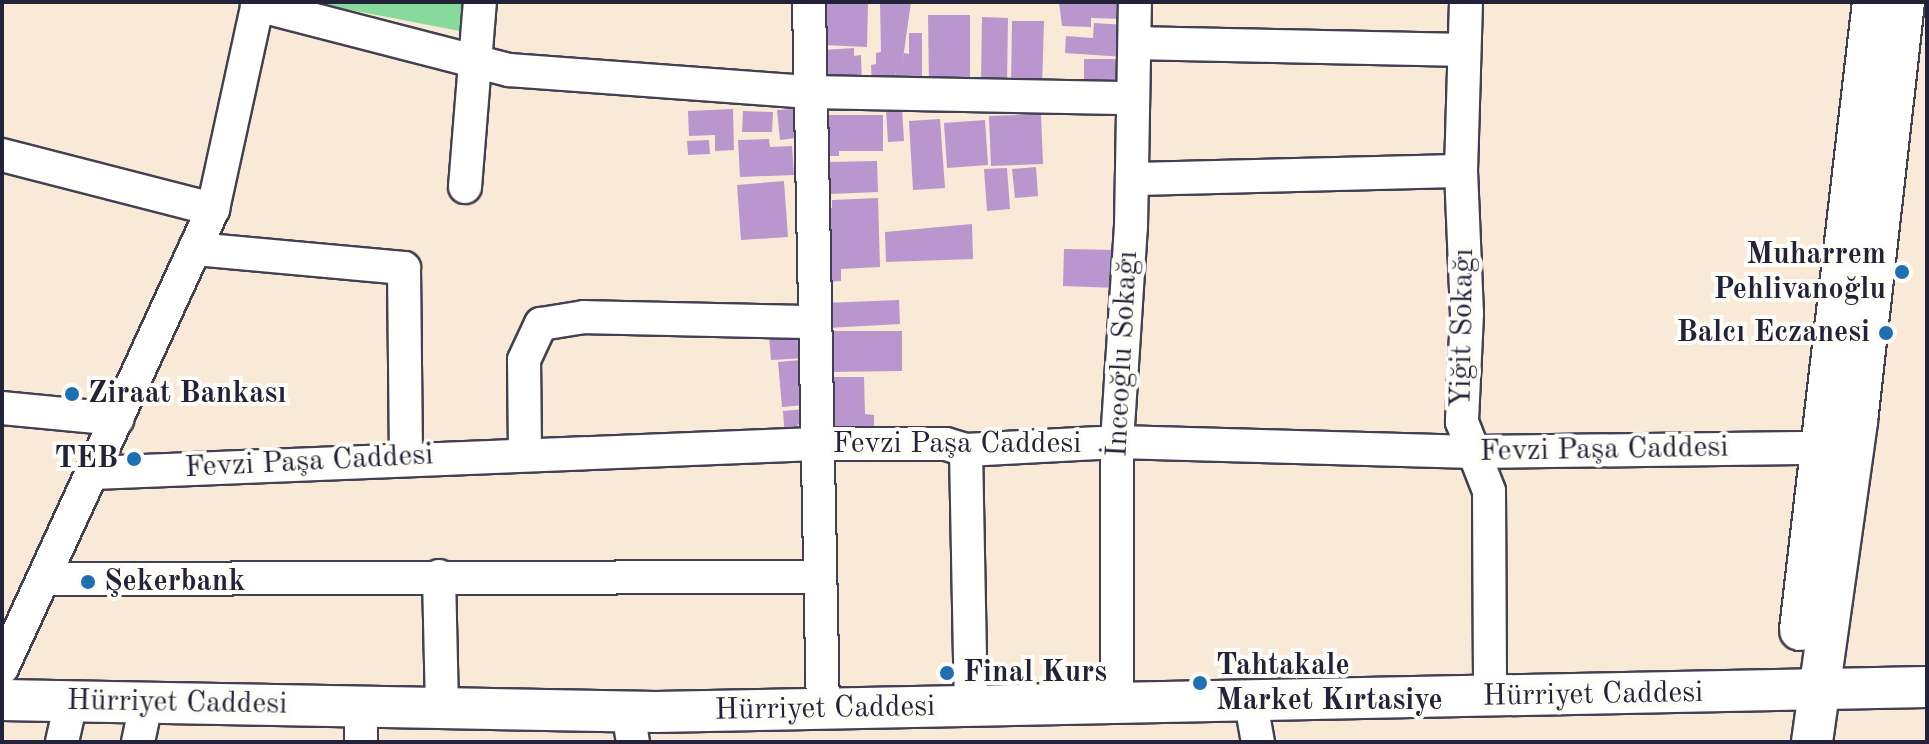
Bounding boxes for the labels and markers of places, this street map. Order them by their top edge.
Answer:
place label: Muharrem Pehlivanoğlu [1713,237,1886,308]
marker: Muharrem Pehlivanoğlu [1893,263,1911,281]
place label: Balcı Eczanesi [1677,315,1870,351]
marker: Balcı Eczanesi [1877,324,1895,342]
place label: Ziraat Bankası [88,376,286,412]
marker: Ziraat Bankası [63,385,81,403]
place label: TEB [55,441,118,477]
marker: TEB [125,450,143,468]
place label: Şekerbank [104,564,245,600]
marker: Şekerbank [79,573,97,591]
place label: Tahtakale Market Kırtasiye [1216,648,1443,718]
place label: Final Kurs [963,655,1107,691]
marker: Final Kurs [938,664,956,682]
marker: Tahtakale Market Kırtasiye [1191,674,1209,692]

